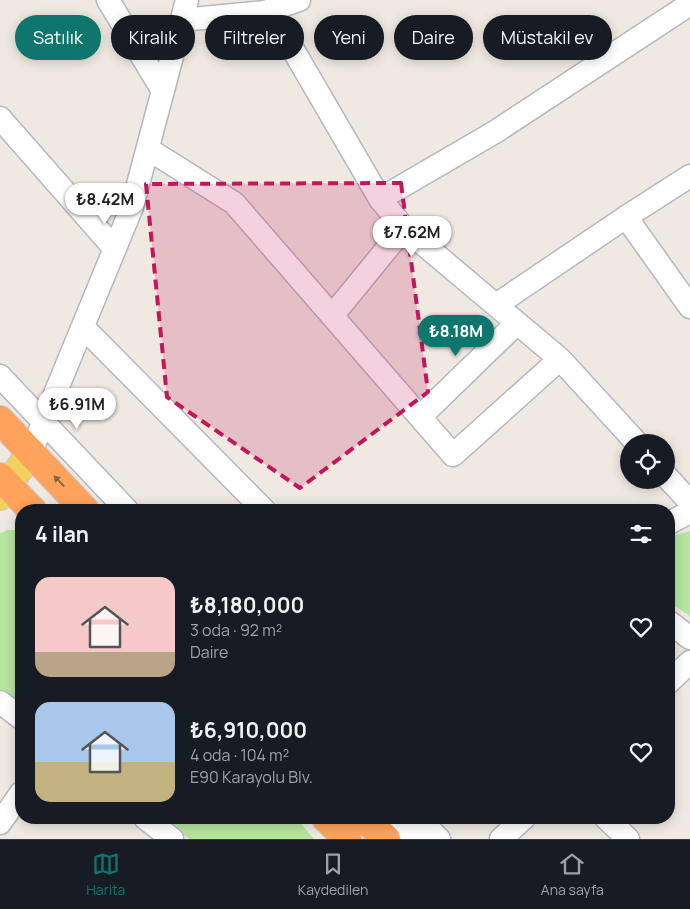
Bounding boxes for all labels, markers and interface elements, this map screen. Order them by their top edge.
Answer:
chip: Satılık [15,15,101,60]
chip: Kiralık [111,15,195,60]
chip: Filtreler [205,15,304,60]
chip: Yeni [314,15,384,60]
chip: Daire [394,15,473,60]
chip: Müstakil ev [483,15,612,60]
pin: ₺8.42M [64,182,146,225]
text: ₺8.42M [76,188,134,210]
pin: ₺7.62M [371,216,453,258]
text: ₺7.62M [384,221,440,243]
pin: ₺8.18M [415,314,497,357]
text: ₺8.18M [429,320,483,342]
pin: ₺6.91M [36,388,118,430]
text: ₺6.91M [49,393,105,415]
map controls [620,434,675,489]
button: locate [620,434,675,489]
one-way arrow [53,475,65,487]
text: 4 ilan [35,520,89,548]
icon: filters [627,520,655,548]
text: ₺8,180,000 [190,591,304,619]
icon: home [75,597,135,657]
icon: heart [627,613,655,641]
text: 3 oda · 92 m² [190,619,282,641]
text: Daire [190,641,228,663]
text: ₺6,910,000 [190,716,307,744]
icon: home [75,722,135,782]
icon: heart [627,738,655,766]
text: 4 oda · 104 m² [190,744,289,766]
text: E90 Karayolu Blv. [190,766,313,788]
tab: Harita [86,850,125,899]
tab: Kaydedilen [298,850,368,899]
tab: Ana sayfa [541,850,604,899]

